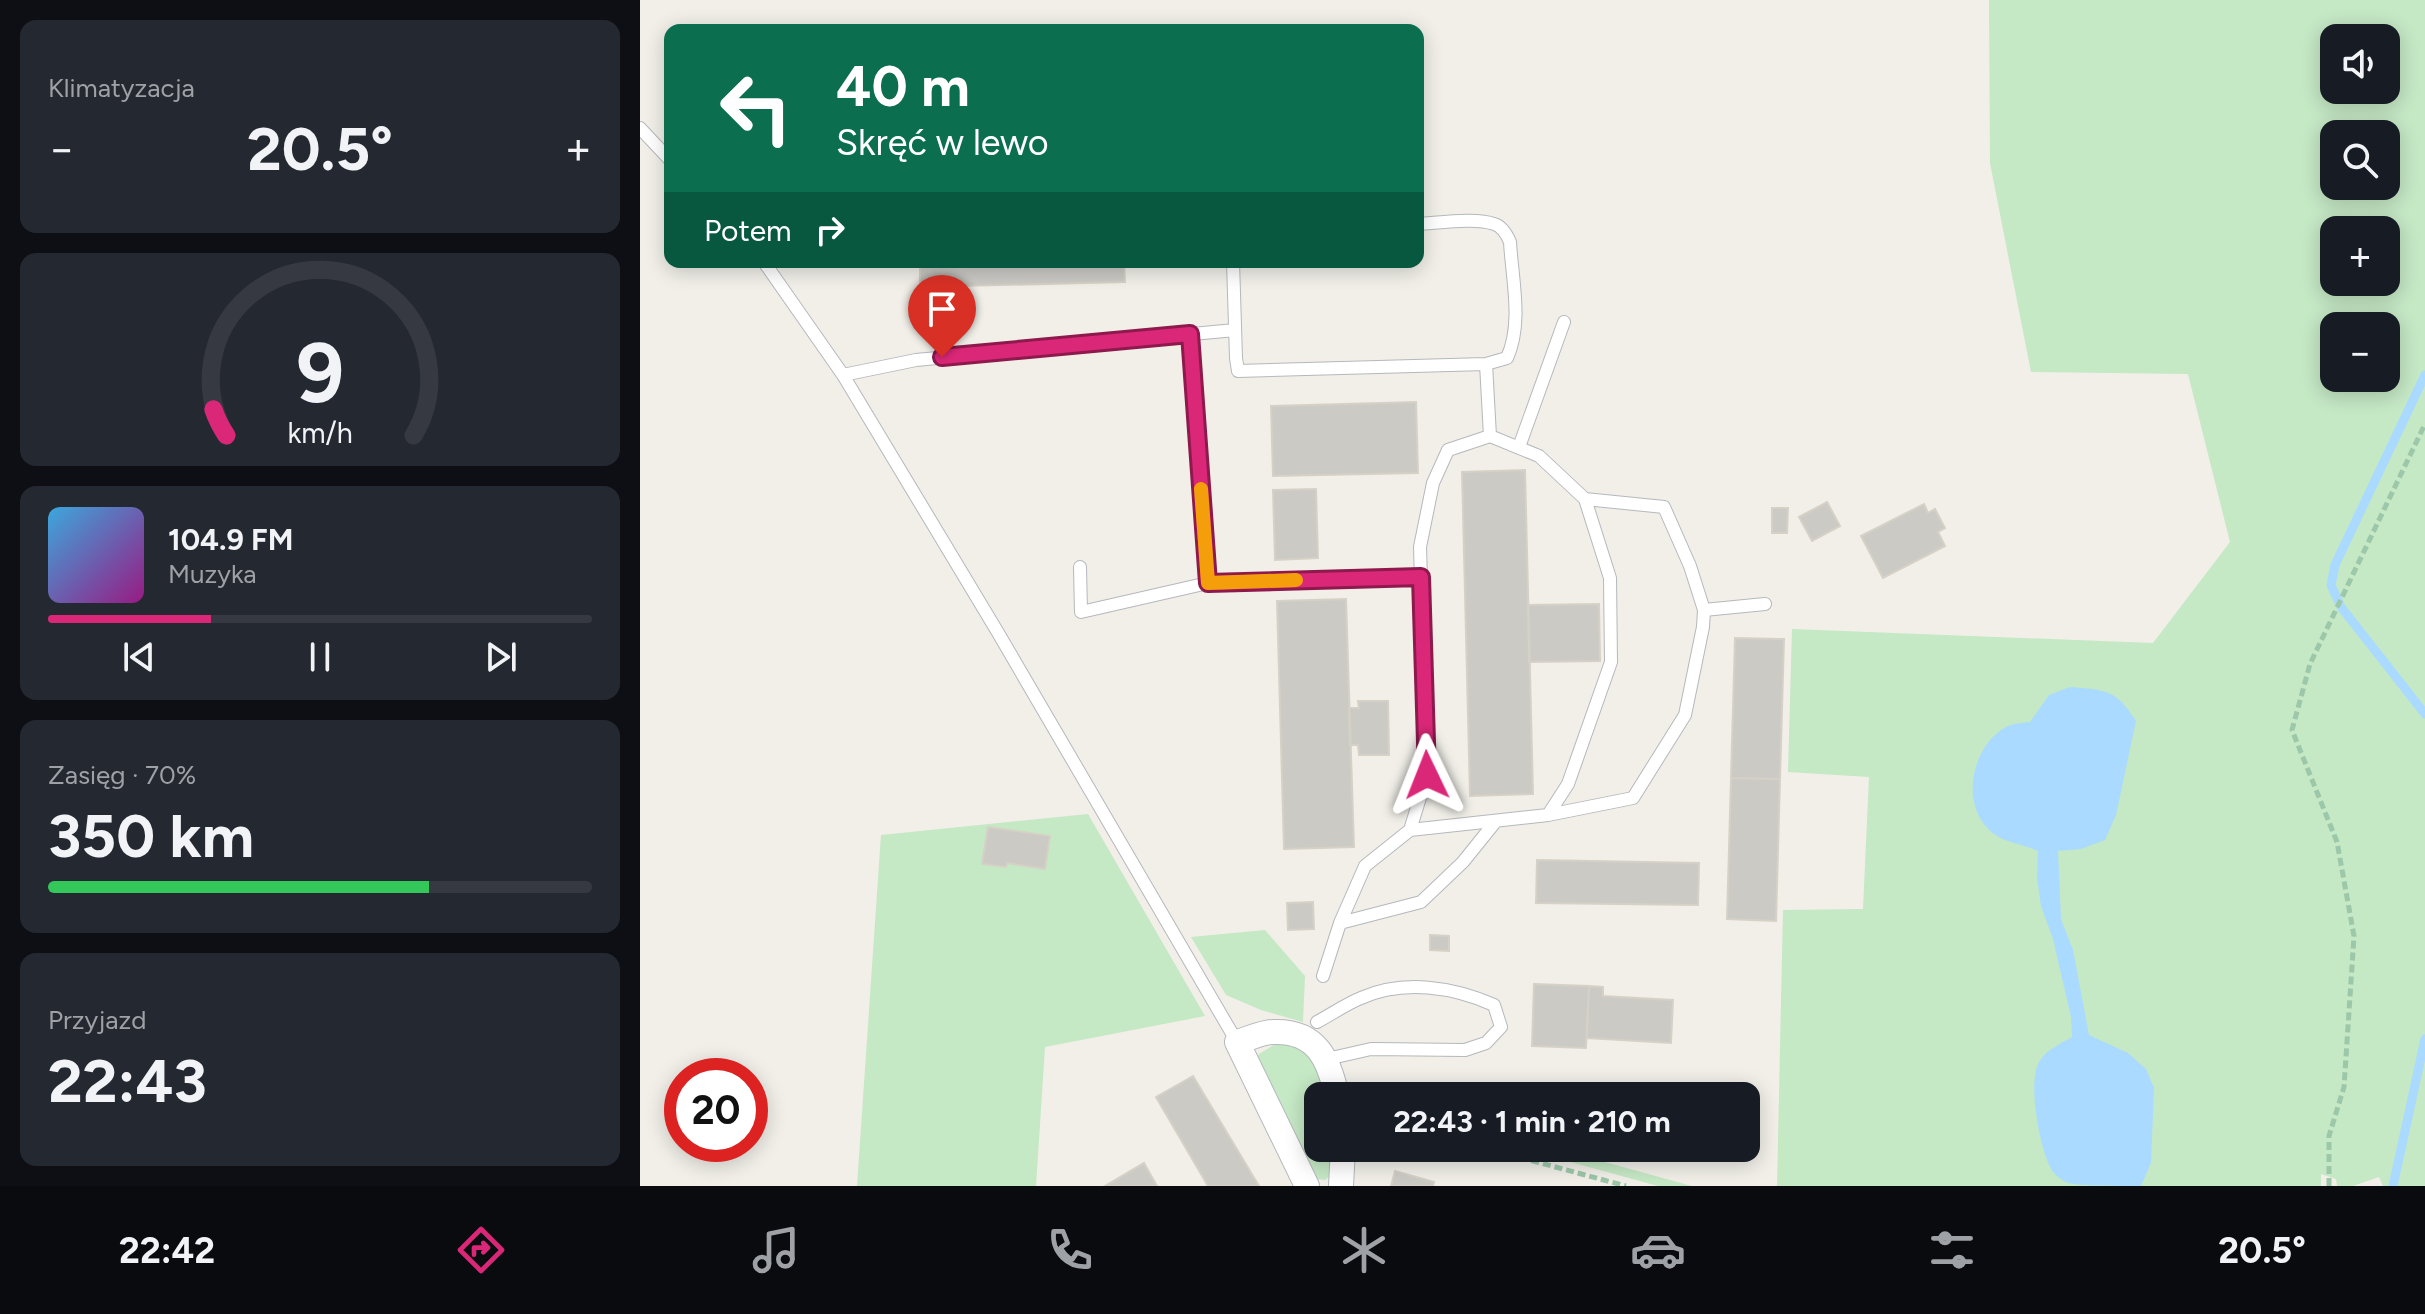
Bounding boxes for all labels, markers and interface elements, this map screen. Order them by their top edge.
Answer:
map controls [2320,24,2400,392]
button: sound [2320,24,2400,104]
text: 40 m [836,53,970,120]
icon: left [704,56,808,160]
text: Klimatyzacja [48,72,195,104]
text: 20.5° [247,113,393,185]
button: search [2320,120,2400,200]
text: Skręć w lewo [836,121,1049,164]
text: − [48,122,75,175]
text: + [565,122,592,175]
icon: right [808,208,852,252]
text: Potem [704,212,792,249]
button: + [2320,216,2400,296]
pin [908,275,976,357]
icon: arrive [920,287,964,331]
button: − [2320,312,2400,392]
text: 9 [296,322,344,422]
text: km/h [287,416,353,450]
text: 104.9 FM [168,521,293,558]
text: Muzyka [168,558,257,590]
icon: previous [117,635,161,679]
icon: pause [298,635,342,679]
icon: next [479,635,523,679]
position arrow [1385,733,1469,817]
text: Zasięg · 70% [48,759,196,791]
text: 350 km [48,800,254,872]
text: Przyjazd [48,1004,146,1036]
text: 22:43 [48,1045,207,1117]
speed limit sign: 20 [664,1058,768,1162]
text: 22:43 · 1 min · 210 m [1393,1103,1671,1140]
icon: directions [453,1222,509,1278]
icon: music [748,1222,804,1278]
icon: phone [1042,1222,1098,1278]
icon: climate [1336,1222,1392,1278]
icon: car [1630,1222,1686,1278]
icon: filters [1924,1222,1980,1278]
text: 22:42 [119,1229,215,1272]
text: 20.5° [2218,1229,2306,1272]

